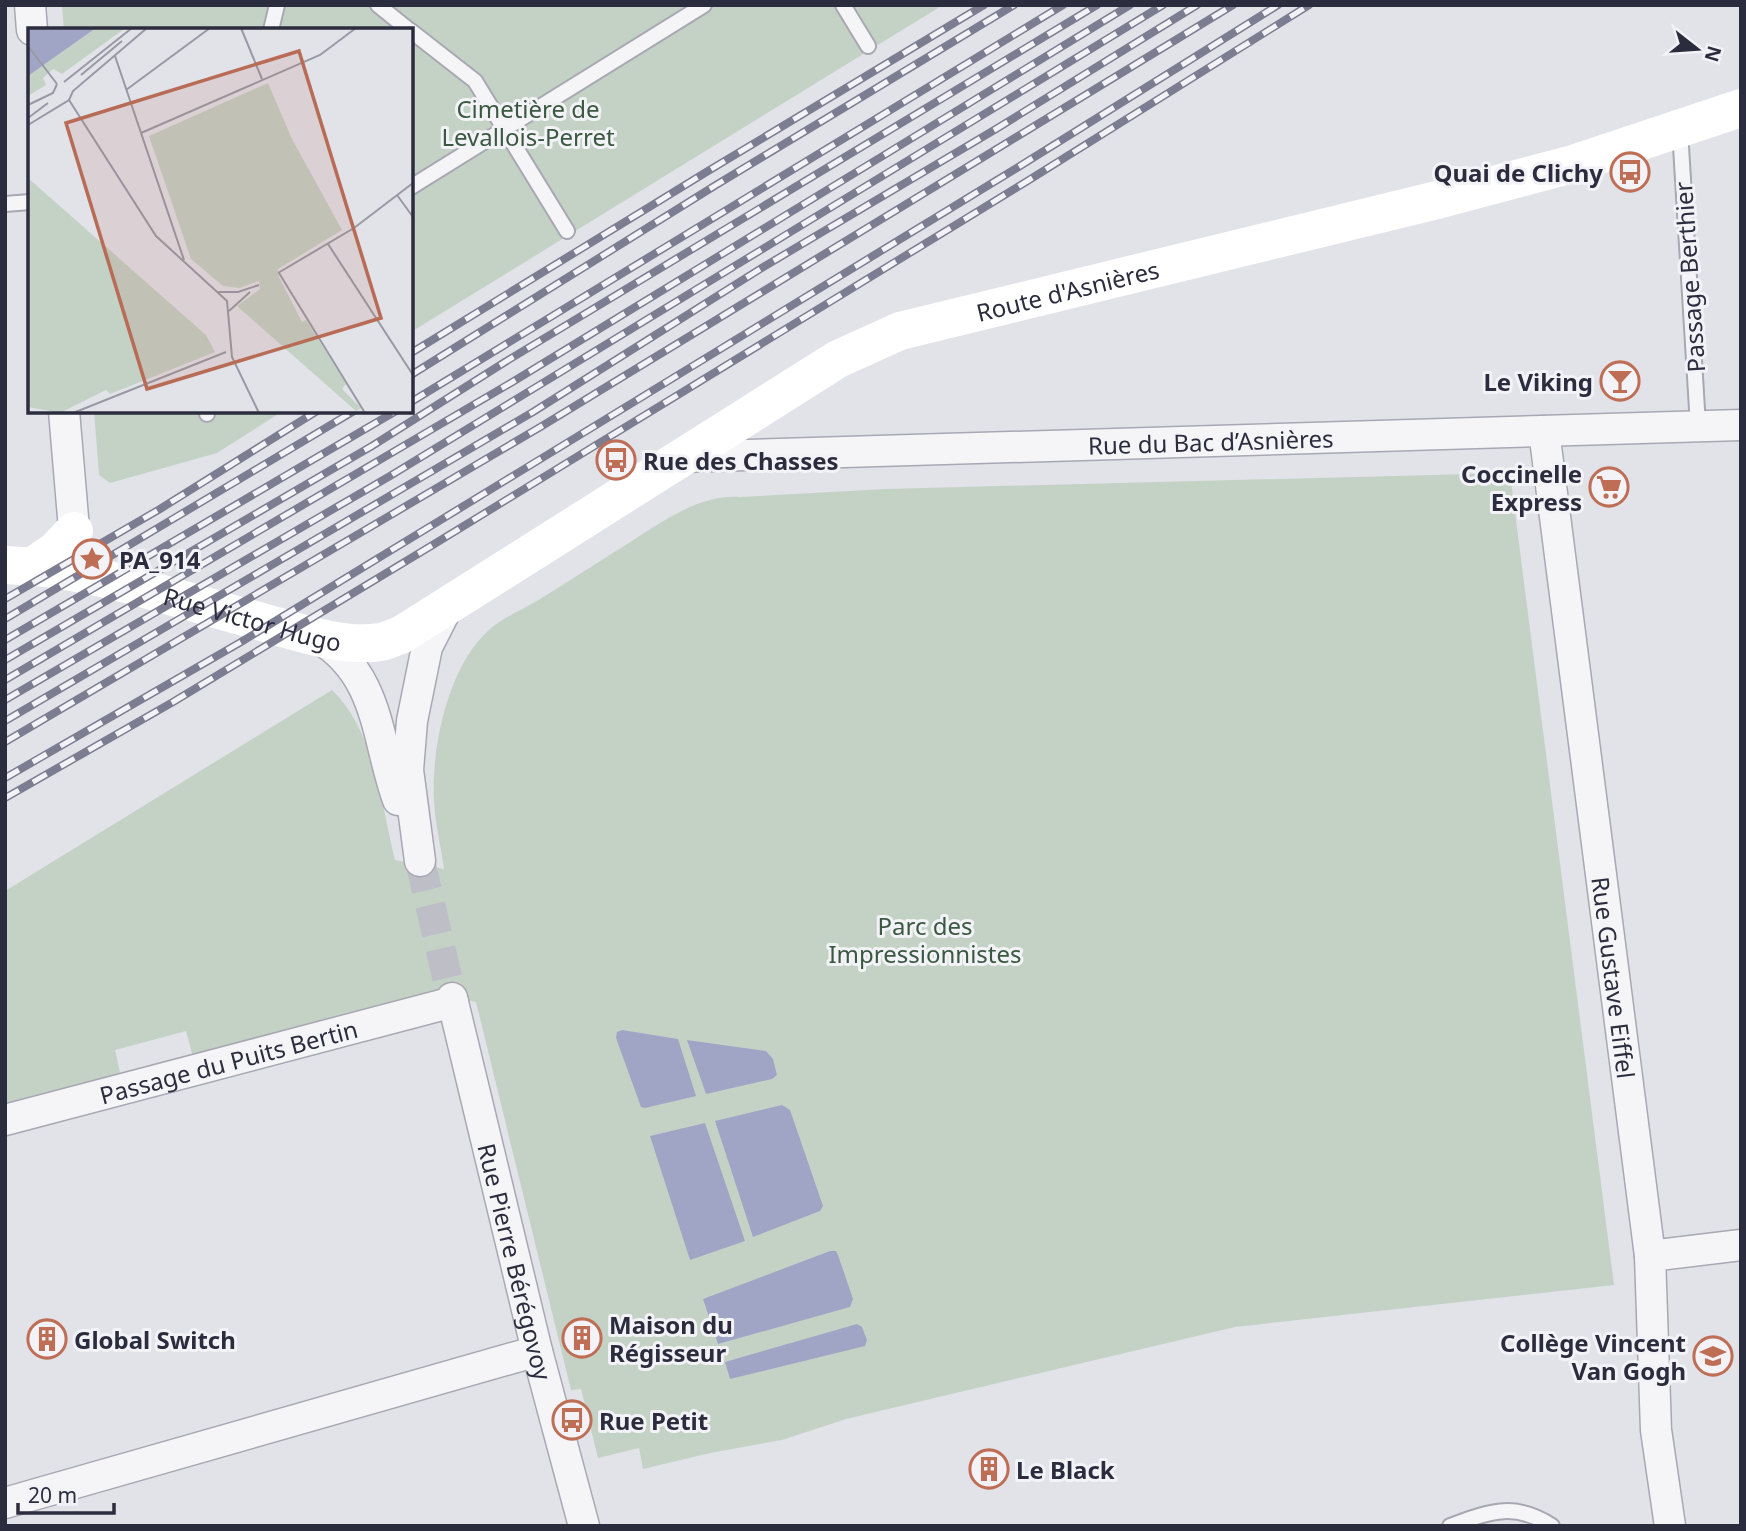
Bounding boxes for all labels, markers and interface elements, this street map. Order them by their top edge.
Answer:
north arrow [1662,14,1732,84]
inset map [28,28,413,413]
text: N [1699,43,1728,65]
park label: Cimetière de Levallois-Perret [441,92,615,153]
bus stop icon: Quai de Clichy [1609,151,1651,193]
place label: Quai de Clichy [1433,156,1603,189]
street label: Passage Berthier [1666,180,1712,374]
street label: Route d'Asnières [973,252,1162,328]
bar icon: Le Viking [1599,360,1641,402]
place label: Le Viking [1483,365,1593,398]
street label: Rue du Bac d’Asnières [1088,421,1334,461]
bus stop icon: Rue des Chasses [595,439,637,481]
place label: Rue des Chasses [643,444,839,477]
place label: Coccinelle Express [1461,457,1582,518]
supermarket icon: Coccinelle Express [1588,466,1630,508]
place icon: PA_914 [71,538,113,580]
place label: PA_914 [119,543,201,576]
street label: Rue Victor Hugo [160,578,344,658]
street label: Rue Gustave Eiffel [1585,875,1644,1080]
park label: Parc des Impressionnistes [828,909,1022,970]
street label: Passage du Puits Bertin [96,1011,361,1111]
street label: Rue Pierre Bérégovoy [471,1140,561,1384]
place label: Maison du Régisseur [609,1308,733,1369]
building icon: Maison du Régisseur [561,1317,603,1359]
building icon: Global Switch [26,1318,68,1360]
place label: Global Switch [74,1323,236,1356]
place label: Collège Vincent Van Gogh [1500,1326,1686,1387]
school or university icon: Collège Vincent Van Gogh [1692,1335,1734,1377]
bus stop icon: Rue Petit [551,1399,593,1441]
place label: Rue Petit [599,1404,708,1437]
building icon: Le Black [968,1448,1010,1490]
place label: Le Black [1016,1453,1115,1486]
scale bar [18,1472,114,1516]
text: 20 m [28,1481,77,1509]

